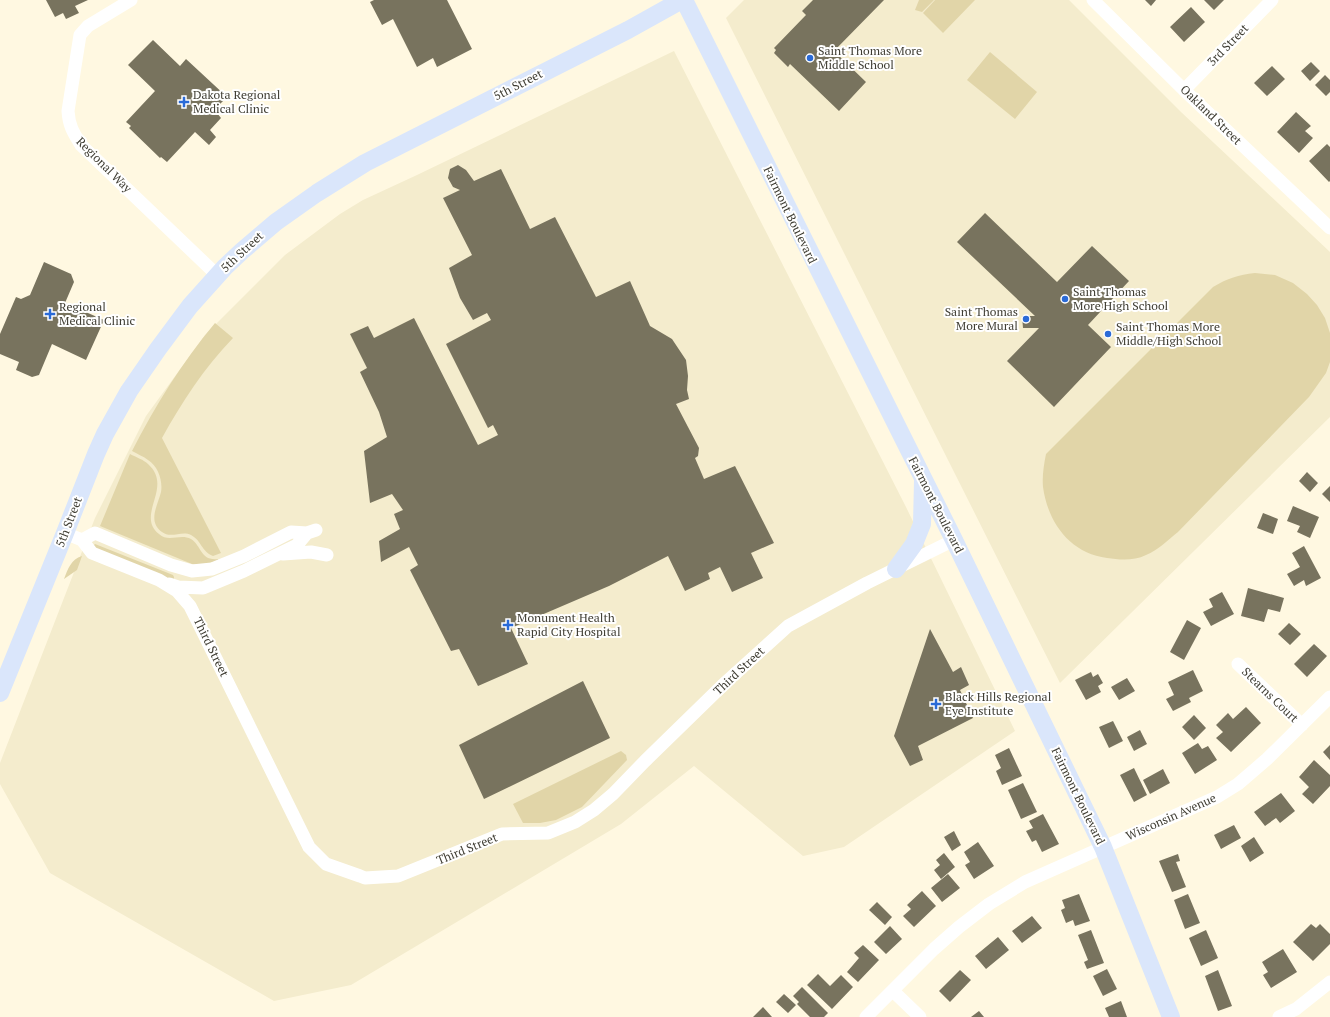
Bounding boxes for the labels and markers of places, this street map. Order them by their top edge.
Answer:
place label: Saint Thomas More Middle School [818,43,922,72]
marker: Saint Thomas More Middle School [805,53,815,63]
place label: Dakota Regional Medical Clinic [193,87,281,116]
marker: Dakota Regional Medical Clinic [178,96,190,108]
place label: Saint Thomas More High School [1073,284,1169,313]
marker: Saint Thomas More High School [1060,294,1070,304]
place label: Regional Medical Clinic [59,299,136,328]
place label: Saint Thomas More Mural [945,304,1018,333]
marker: Regional Medical Clinic [44,308,56,320]
marker: Saint Thomas More Mural [1021,314,1031,324]
place label: Saint Thomas More Middle/High School [1116,319,1222,348]
marker: Saint Thomas More Middle/High School [1103,329,1113,339]
place label: Monument Health Rapid City Hospital [517,610,621,639]
marker: Monument Health Rapid City Hospital [502,619,514,631]
place label: Black Hills Regional Eye Institute [945,689,1052,718]
marker: Black Hills Regional Eye Institute [930,698,942,710]

